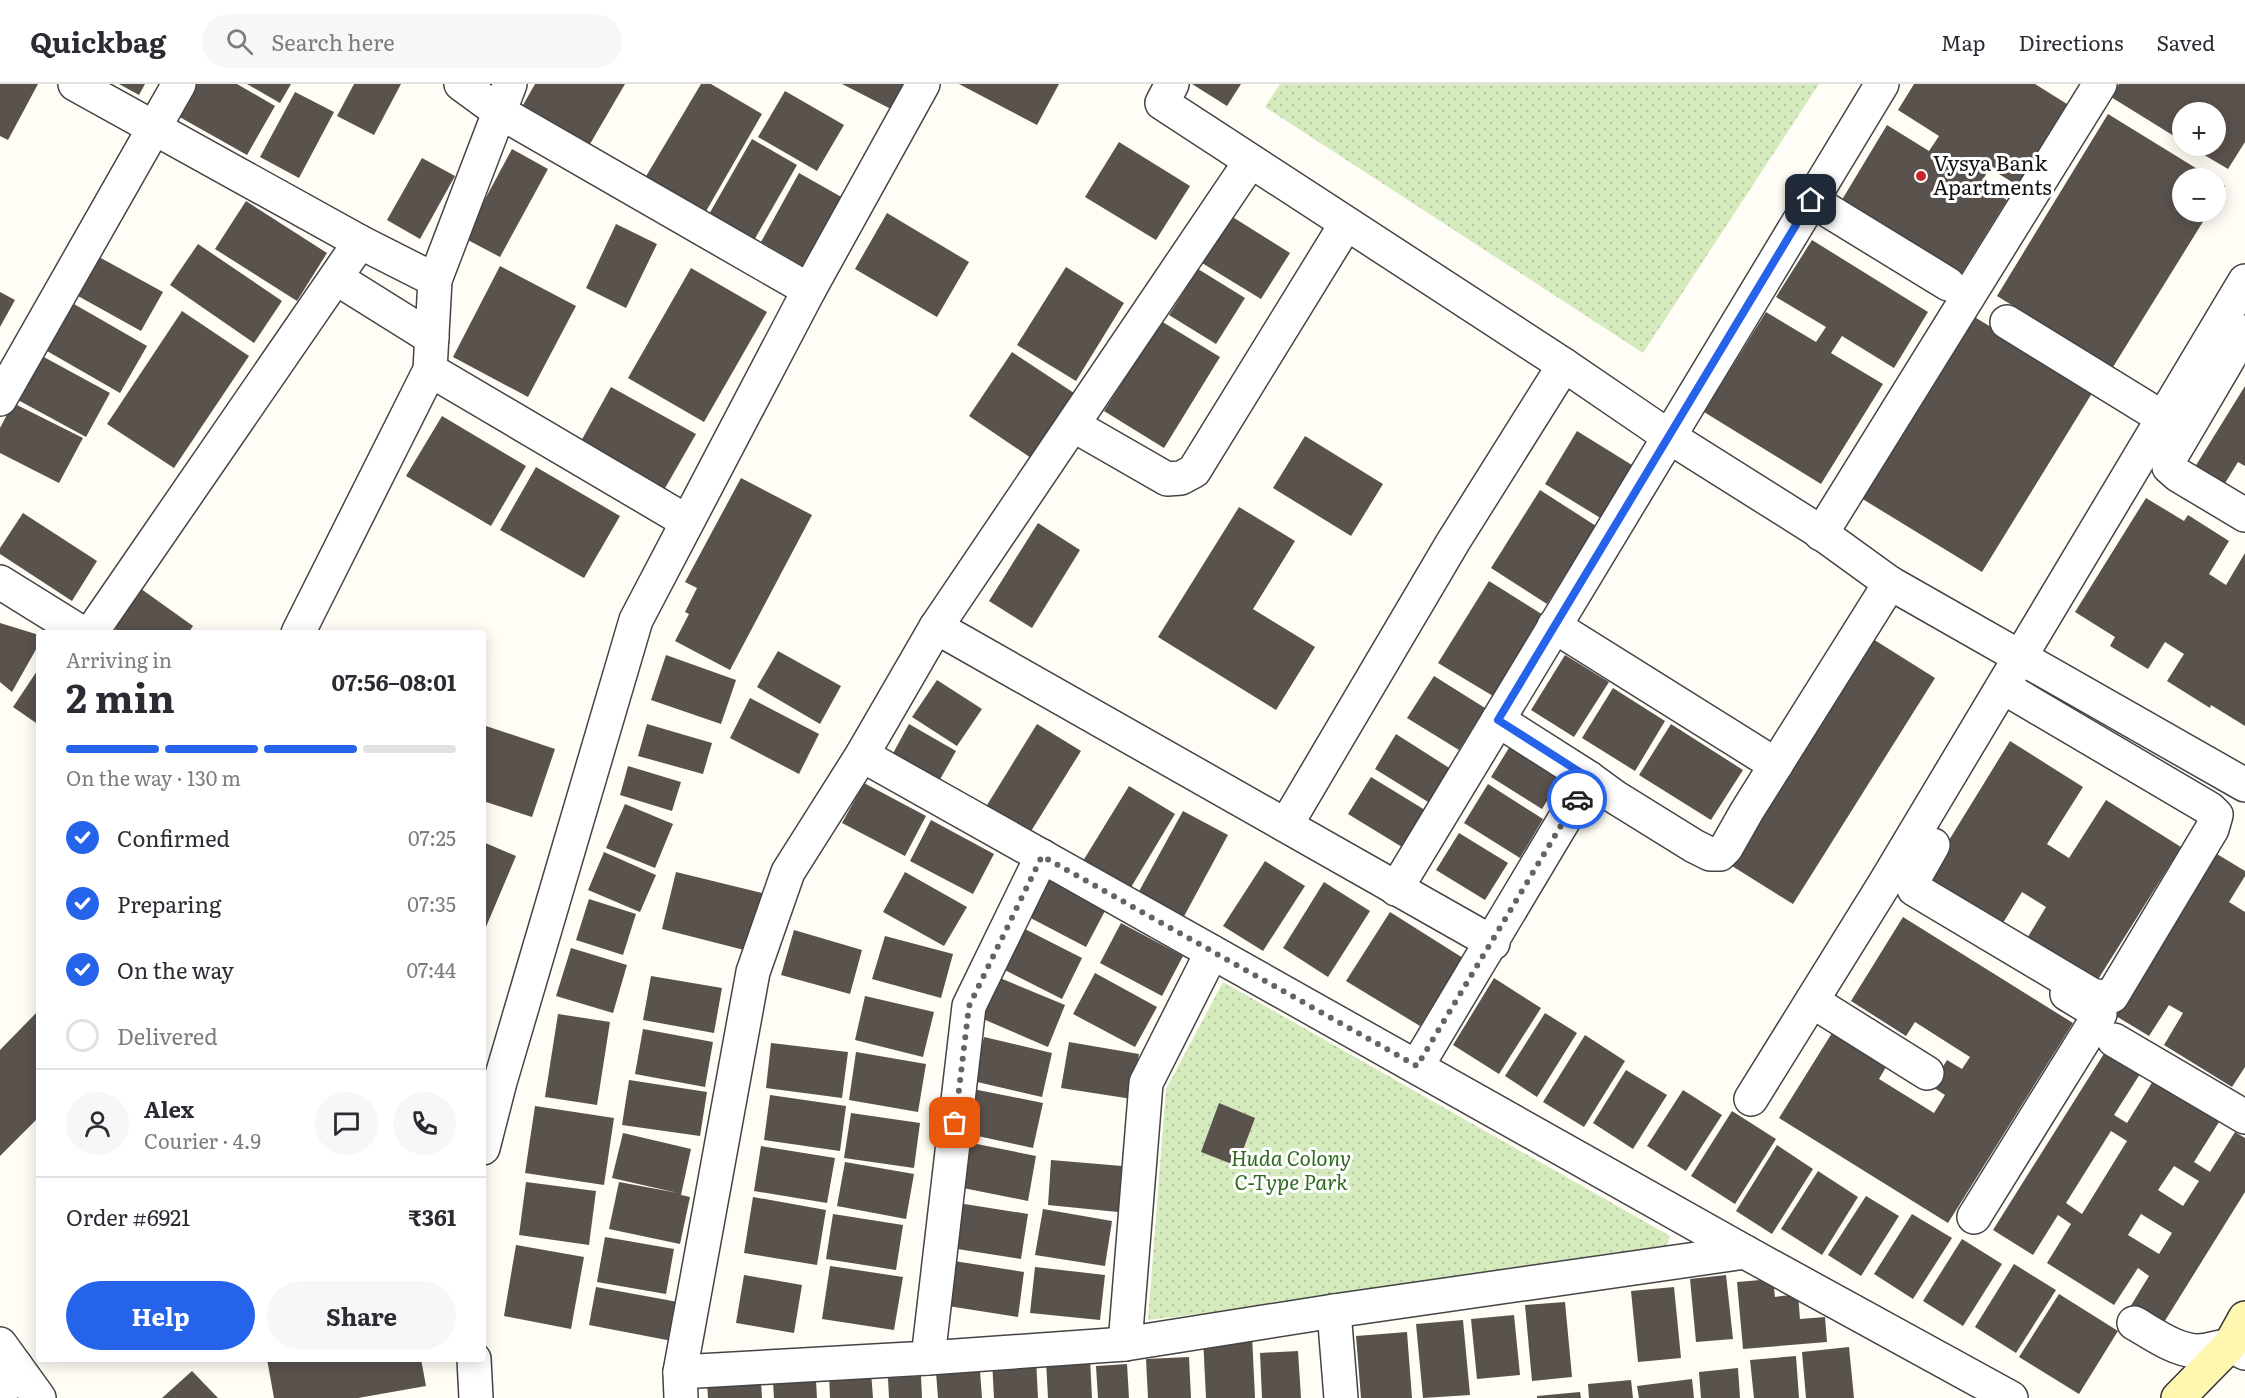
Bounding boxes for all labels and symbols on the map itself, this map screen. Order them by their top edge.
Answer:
place label: Vysya Bank Apartments [1933,146,2052,201]
marker: Vysya Bank Apartments [1914,169,1928,183]
pin [1785,174,1836,225]
courier [1547,769,1607,829]
pin [929,1097,980,1148]
park label: Huda Colony C-Type Park [1231,1141,1351,1196]

